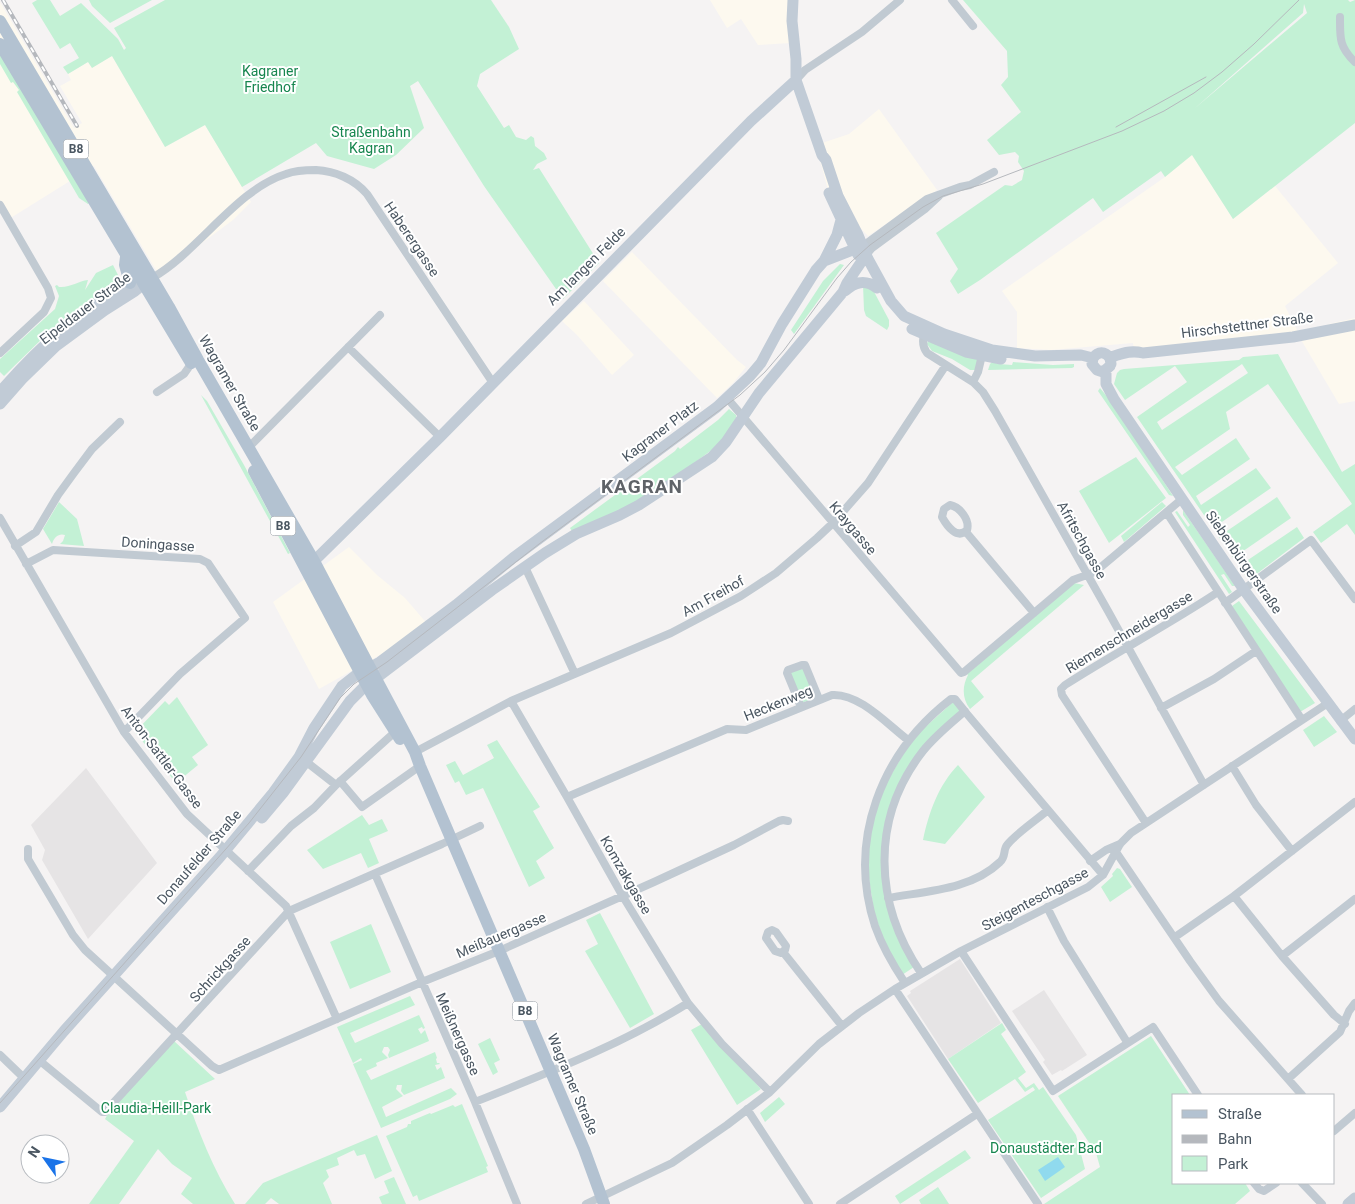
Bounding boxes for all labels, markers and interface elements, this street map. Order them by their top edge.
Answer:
park label: Kagraner Friedhof [242,63,298,95]
park label: Straßenbahn Kagran [331,124,411,156]
road number: B8 [64,140,88,158]
street label: Haberergasse [381,199,443,279]
street label: Am langen Felde [544,224,628,308]
street label: Eipeldauer Straße [36,269,134,347]
street label: Hirschstettner Straße [1180,309,1314,341]
street label: Wagramer Straße [196,332,264,434]
street label: Kagraner Platz [619,397,701,465]
district label: KAGRAN [601,475,683,498]
street label: Kraygasse [826,498,880,558]
street label: Afritschgasse [1054,498,1110,582]
street label: Siebenbürgerstraße [1202,507,1286,617]
road number: B8 [270,516,296,536]
street label: Doningasse [121,533,195,555]
street label: Am Freihof [679,572,747,620]
street label: Riemenschneidergasse [1063,588,1195,676]
street label: Heckenweg [741,682,815,724]
street label: Anton-Sattler-Gasse [118,702,206,812]
street label: Donaufelder Straße [154,806,244,908]
street label: Komzakgasse [597,833,655,917]
street label: Steigenteschgasse [979,864,1091,934]
street label: Meißauergasse [454,909,548,961]
street label: Schrickgasse [186,933,254,1005]
street label: Meißnergasse [433,990,483,1078]
road number: B8 [512,1001,538,1020]
street label: Wagramer Straße [544,1031,602,1137]
legend [1172,1094,1335,1184]
park label: Claudia-Heill-Park [101,1100,212,1116]
text: Straße [1218,1105,1262,1123]
text: Bahn [1218,1130,1252,1148]
north arrow [20,1134,70,1184]
park label: Donaustädter Bad [990,1140,1102,1156]
text: N [25,1143,44,1160]
text: Park [1218,1155,1249,1173]

